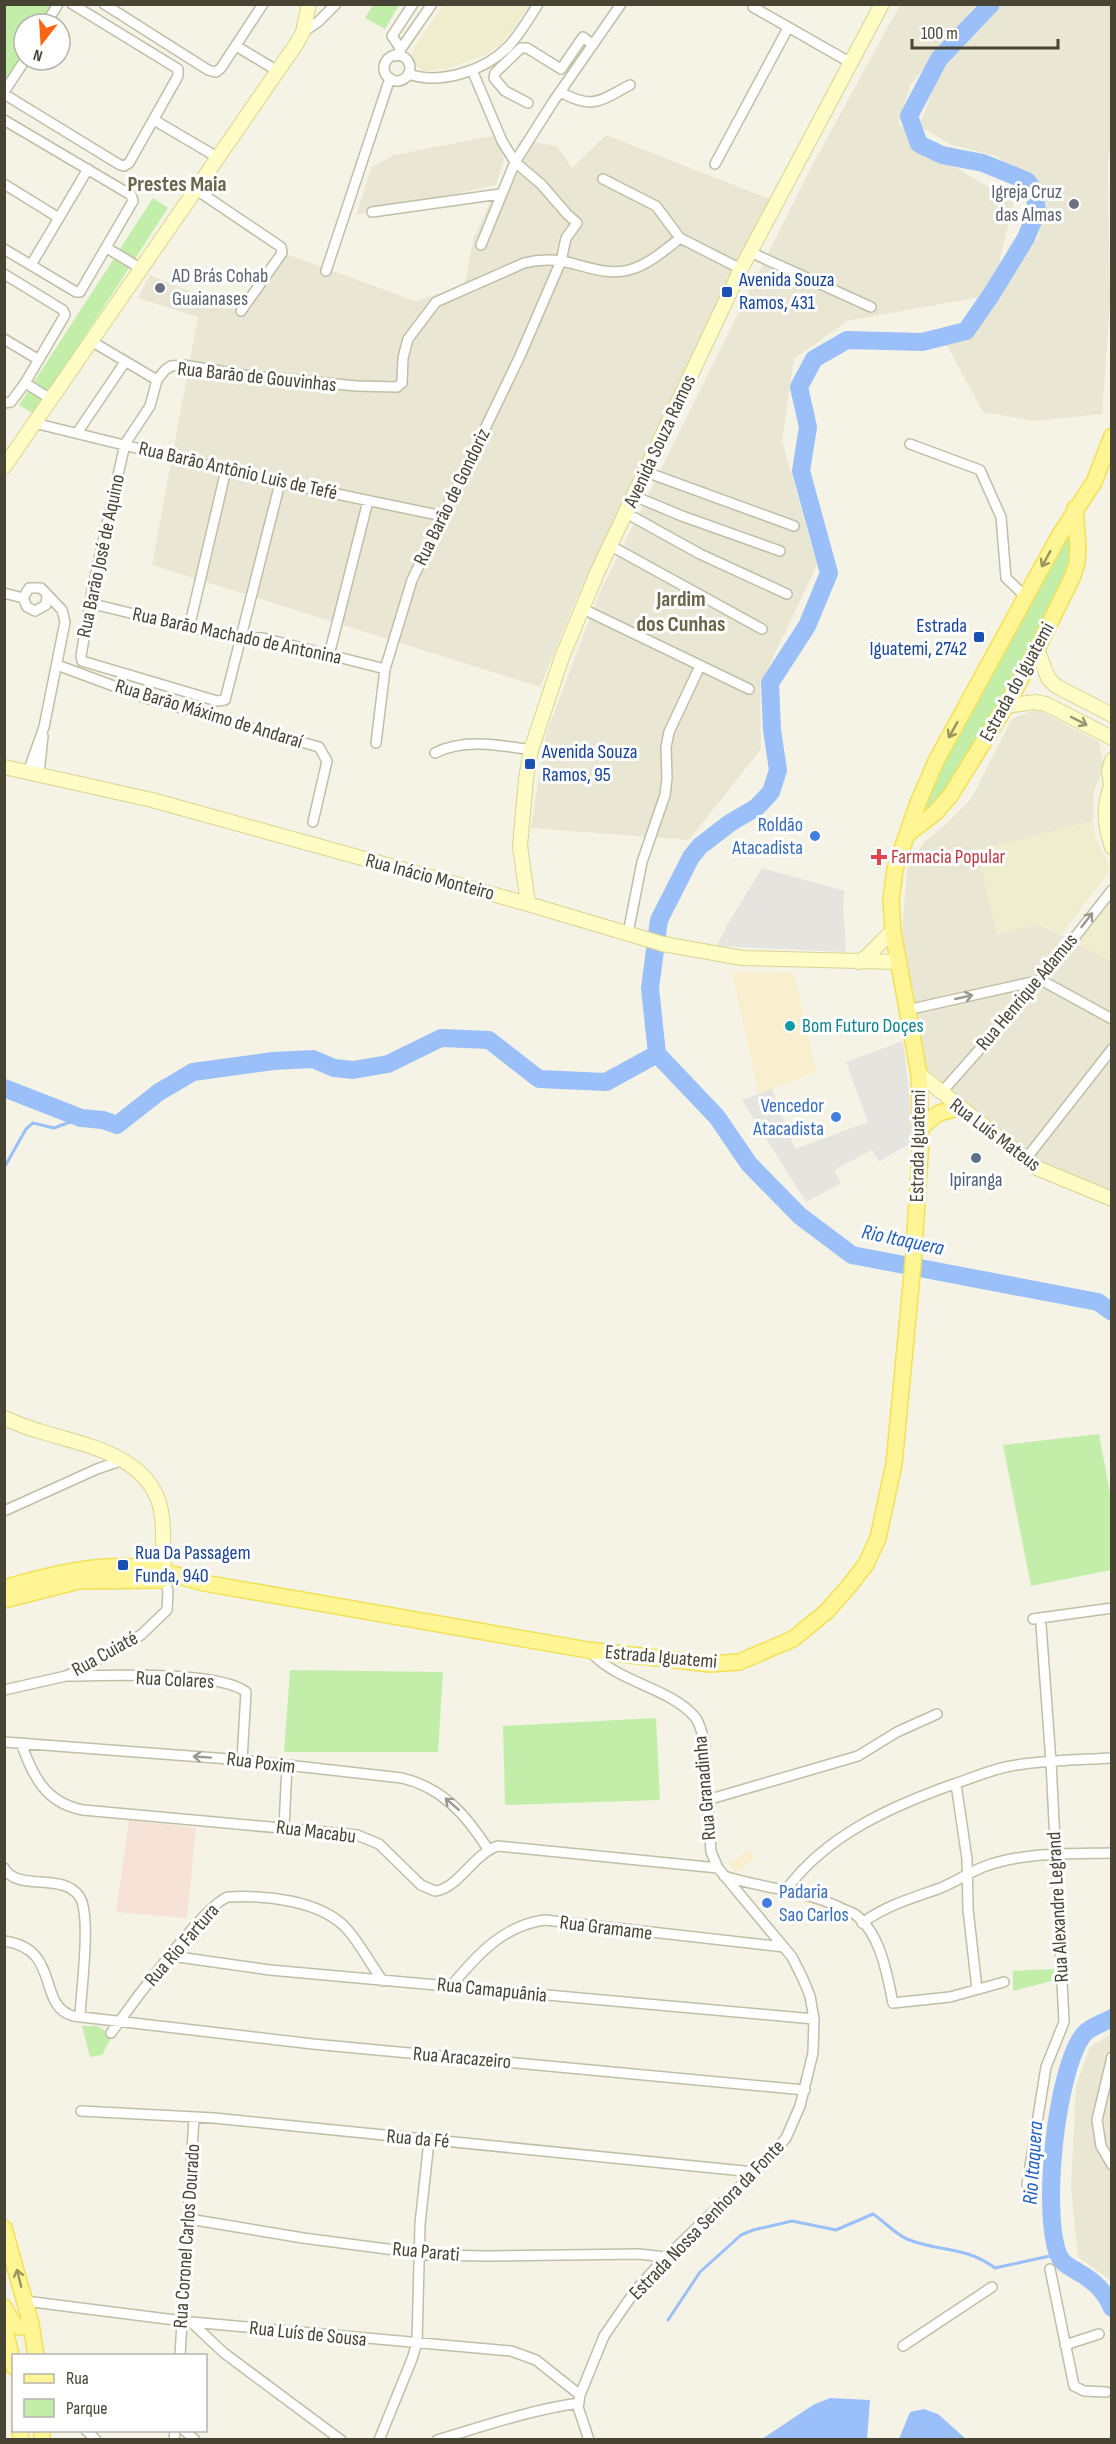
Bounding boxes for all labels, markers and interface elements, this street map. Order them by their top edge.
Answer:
north arrow [12,12,72,72]
scale bar [912,12,1058,50]
text: 100 m [921,23,958,44]
text: N [31,45,45,65]
district label: Prestes Maia [127,171,227,198]
place label: Igreja Cruz das Almas [991,180,1062,227]
marker: Igreja Cruz das Almas [1067,197,1081,211]
place label: AD Brás Cohab Guaianases [171,264,268,311]
place label: Avenida Souza Ramos, 431 [738,268,835,315]
marker: AD Brás Cohab Guaianases [153,281,167,295]
marker: Avenida Souza Ramos, 431 [720,285,734,299]
street label: Rua Barão de Gouvinhas [176,357,338,397]
street label: Avenida Souza Ramos [618,371,701,512]
street label: Rua Barão de Gondoriz [408,425,496,569]
street label: Rua Barão Antônio Luis de Tefé [136,436,340,506]
street label: Rua Barão José de Aquino [72,472,130,640]
one-way arrow [1040,549,1051,567]
district label: Jardim dos Cunhas [637,586,725,638]
street label: Rua Barão Machado de Antonina [130,602,344,670]
place label: Estrada Iguatemi, 2742 [869,614,967,661]
street label: Estrada do Iguatemi [974,618,1060,746]
marker: Estrada Iguatemi, 2742 [972,630,986,644]
street label: Rua Barão Máximo de Andaraí [112,674,306,754]
one-way arrow [1070,716,1088,728]
one-way arrow [947,721,959,738]
place label: Avenida Souza Ramos, 95 [541,740,638,787]
marker: Avenida Souza Ramos, 95 [523,757,537,771]
place label: Roldão Atacadista [731,813,803,860]
marker: Roldão Atacadista [808,829,822,843]
place label: Farmacia Popular [891,845,1006,869]
street label: Rua Inácio Monteiro [363,848,497,906]
marker: Farmacia Popular [872,850,886,864]
one-way arrow [1081,913,1094,929]
street label: Rua Henrique Adamus [971,929,1083,1055]
one-way arrow [955,991,974,1003]
place label: Bom Futuro Doçes [802,1014,924,1038]
marker: Bom Futuro Doçes [783,1019,797,1033]
street label: Estrada Iguatemi [905,1090,931,1202]
street label: Rua Luís Mateus [945,1093,1045,1177]
place label: Vencedor Atacadista [752,1094,824,1141]
marker: Vencedor Atacadista [829,1110,843,1124]
marker: Ipiranga [969,1151,983,1165]
place label: Ipiranga [949,1168,1003,1192]
water label: Rio Itaquera [860,1219,947,1261]
place label: Rua Da Passagem Funda, 940 [135,1541,250,1588]
marker: Rua Da Passagem Funda, 940 [116,1558,130,1572]
street label: Rua Cuiaté [68,1626,142,1682]
street label: Estrada Iguatemi [604,1640,718,1674]
street label: Rua Colares [135,1666,215,1694]
street label: Rua Granadinha [688,1735,722,1841]
street label: Rua Poxim [225,1747,297,1779]
one-way arrow [193,1751,213,1762]
one-way arrow [445,1797,460,1811]
street label: Rua Macabu [275,1815,357,1849]
street label: Rua Alexandre Legrand [1042,1831,1074,1983]
place label: Padaria Sao Carlos [779,1880,849,1927]
marker: Padaria Sao Carlos [760,1896,774,1910]
street label: Rua Rio Fartura [140,1899,224,1991]
street label: Rua Gramame [558,1910,654,1946]
street label: Rua Camapuânia [436,1972,548,2008]
street label: Rua Aracazeiro [412,2042,512,2074]
water label: Rio Itaquera [1018,2120,1048,2205]
street label: Rua da Fé [386,2124,450,2154]
street label: Estrada Nossa Senhora da Fonte [624,2135,790,2305]
street label: Rua Coronel Carlos Dourado [169,2143,205,2329]
street label: Rua Parati [391,2237,461,2267]
one-way arrow [12,2269,24,2288]
street label: Rua Luís de Sousa [248,2316,368,2352]
legend [12,2354,207,2432]
text: Rua [66,2368,89,2389]
text: Parque [66,2398,107,2419]

